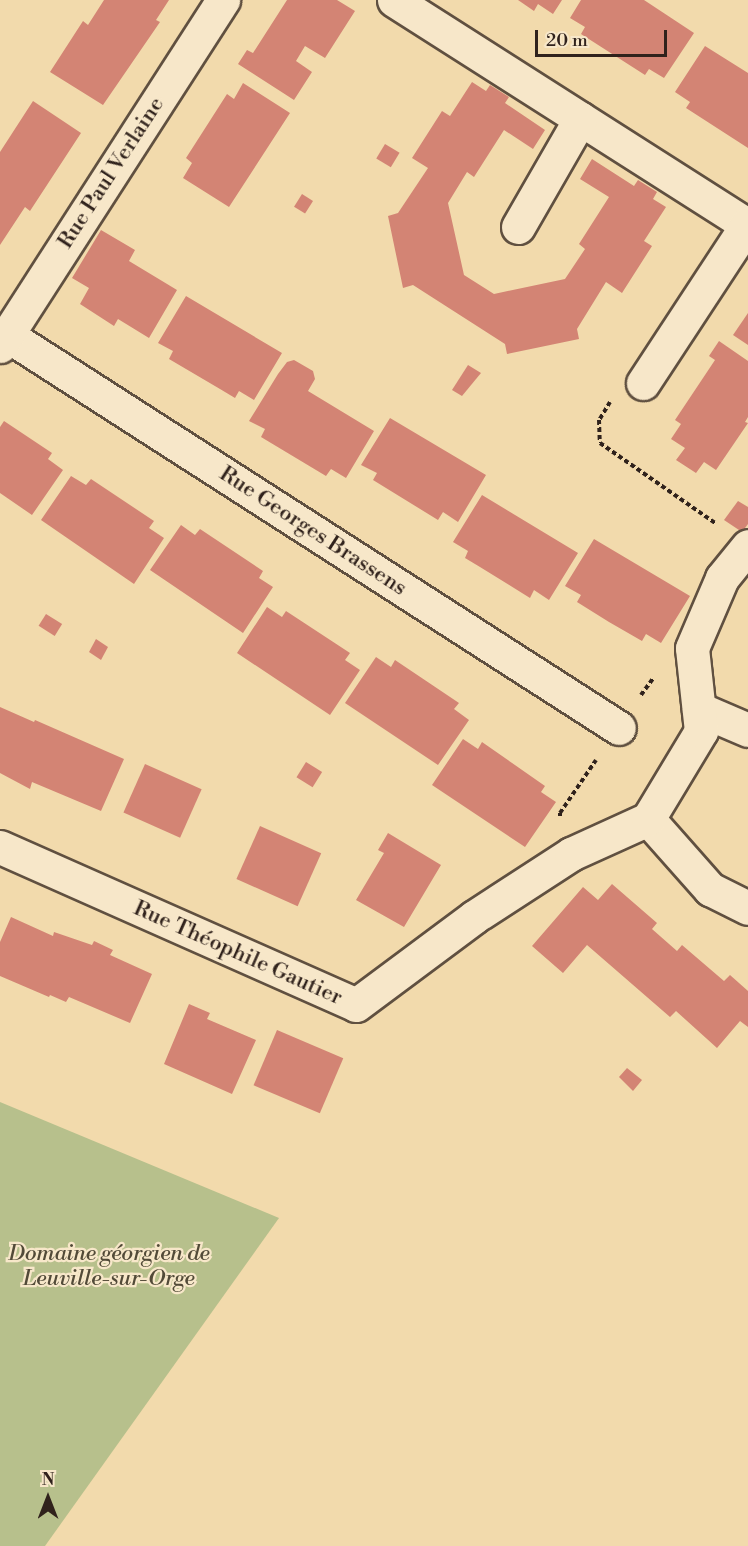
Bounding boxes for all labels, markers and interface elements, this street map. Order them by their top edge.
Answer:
scale bar [538,18,670,56]
text: 20 m [546,29,588,52]
street label: Rue Paul Verlaine [52,92,170,254]
street label: Rue Georges Brassens [214,461,412,601]
street label: Rue Théophile Gautier [129,895,347,1011]
park label: Domaine géorgien de Leuville-sur-Orge [8,1240,210,1292]
north arrow [18,1468,78,1528]
text: N [42,1470,54,1490]

